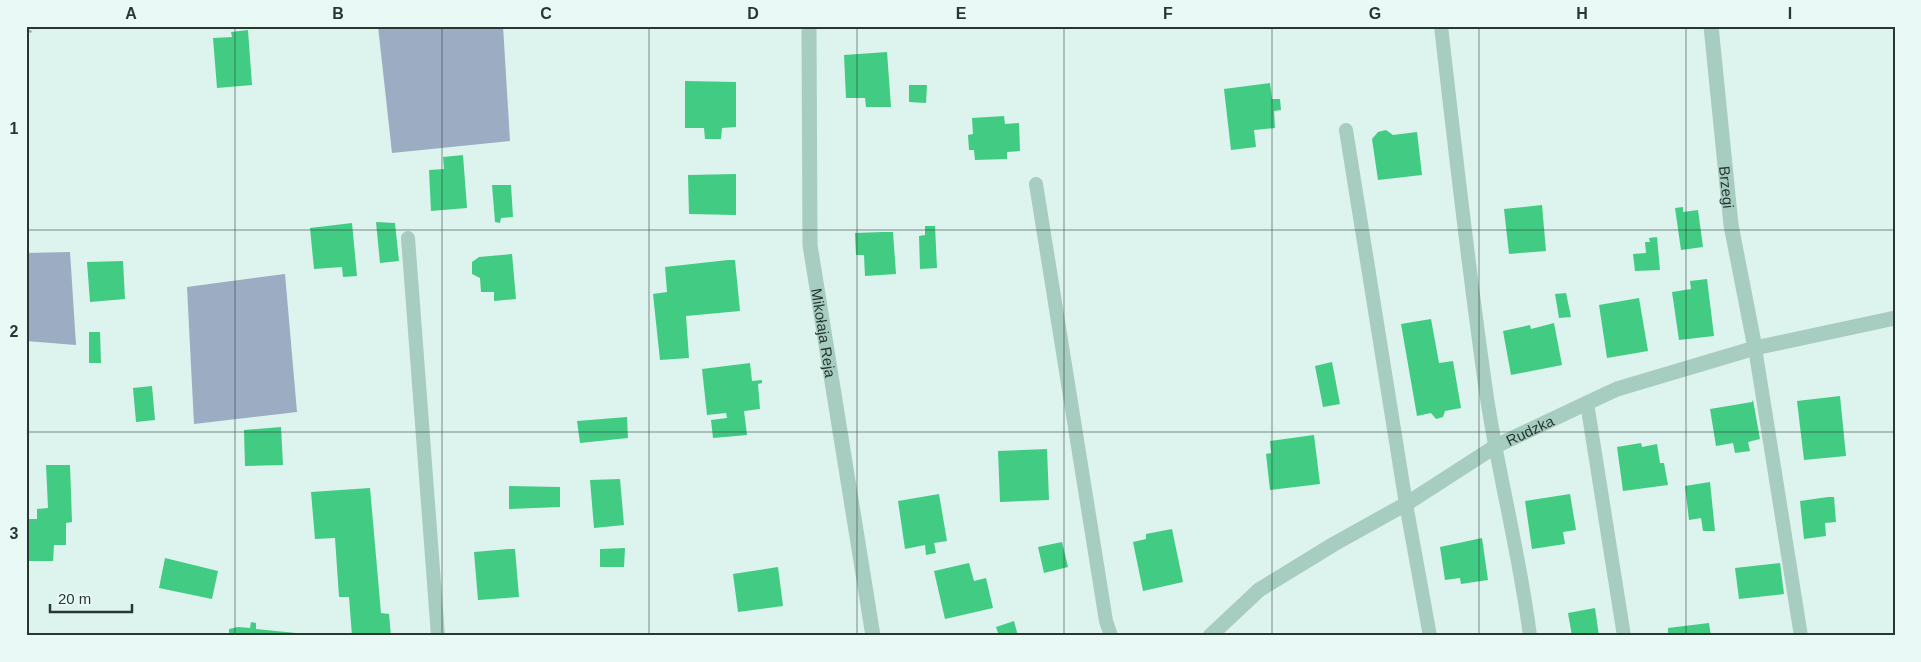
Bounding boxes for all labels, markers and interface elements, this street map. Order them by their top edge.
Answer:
text: A [125,5,137,22]
text: B [332,5,344,22]
text: C [540,5,552,22]
text: D [747,5,759,22]
text: E [956,5,967,22]
text: F [1163,5,1173,22]
text: G [1369,5,1381,22]
text: H [1576,5,1588,22]
text: I [1788,5,1792,22]
text: 1 [10,120,19,137]
street label: Brzegi [1717,165,1738,209]
street label: Mikołaja Reja [809,287,840,379]
text: 2 [10,323,19,340]
street label: Rudzka [1503,411,1557,449]
text: 3 [10,525,19,542]
scale bar [50,582,132,614]
text: 20 m [58,590,91,607]

